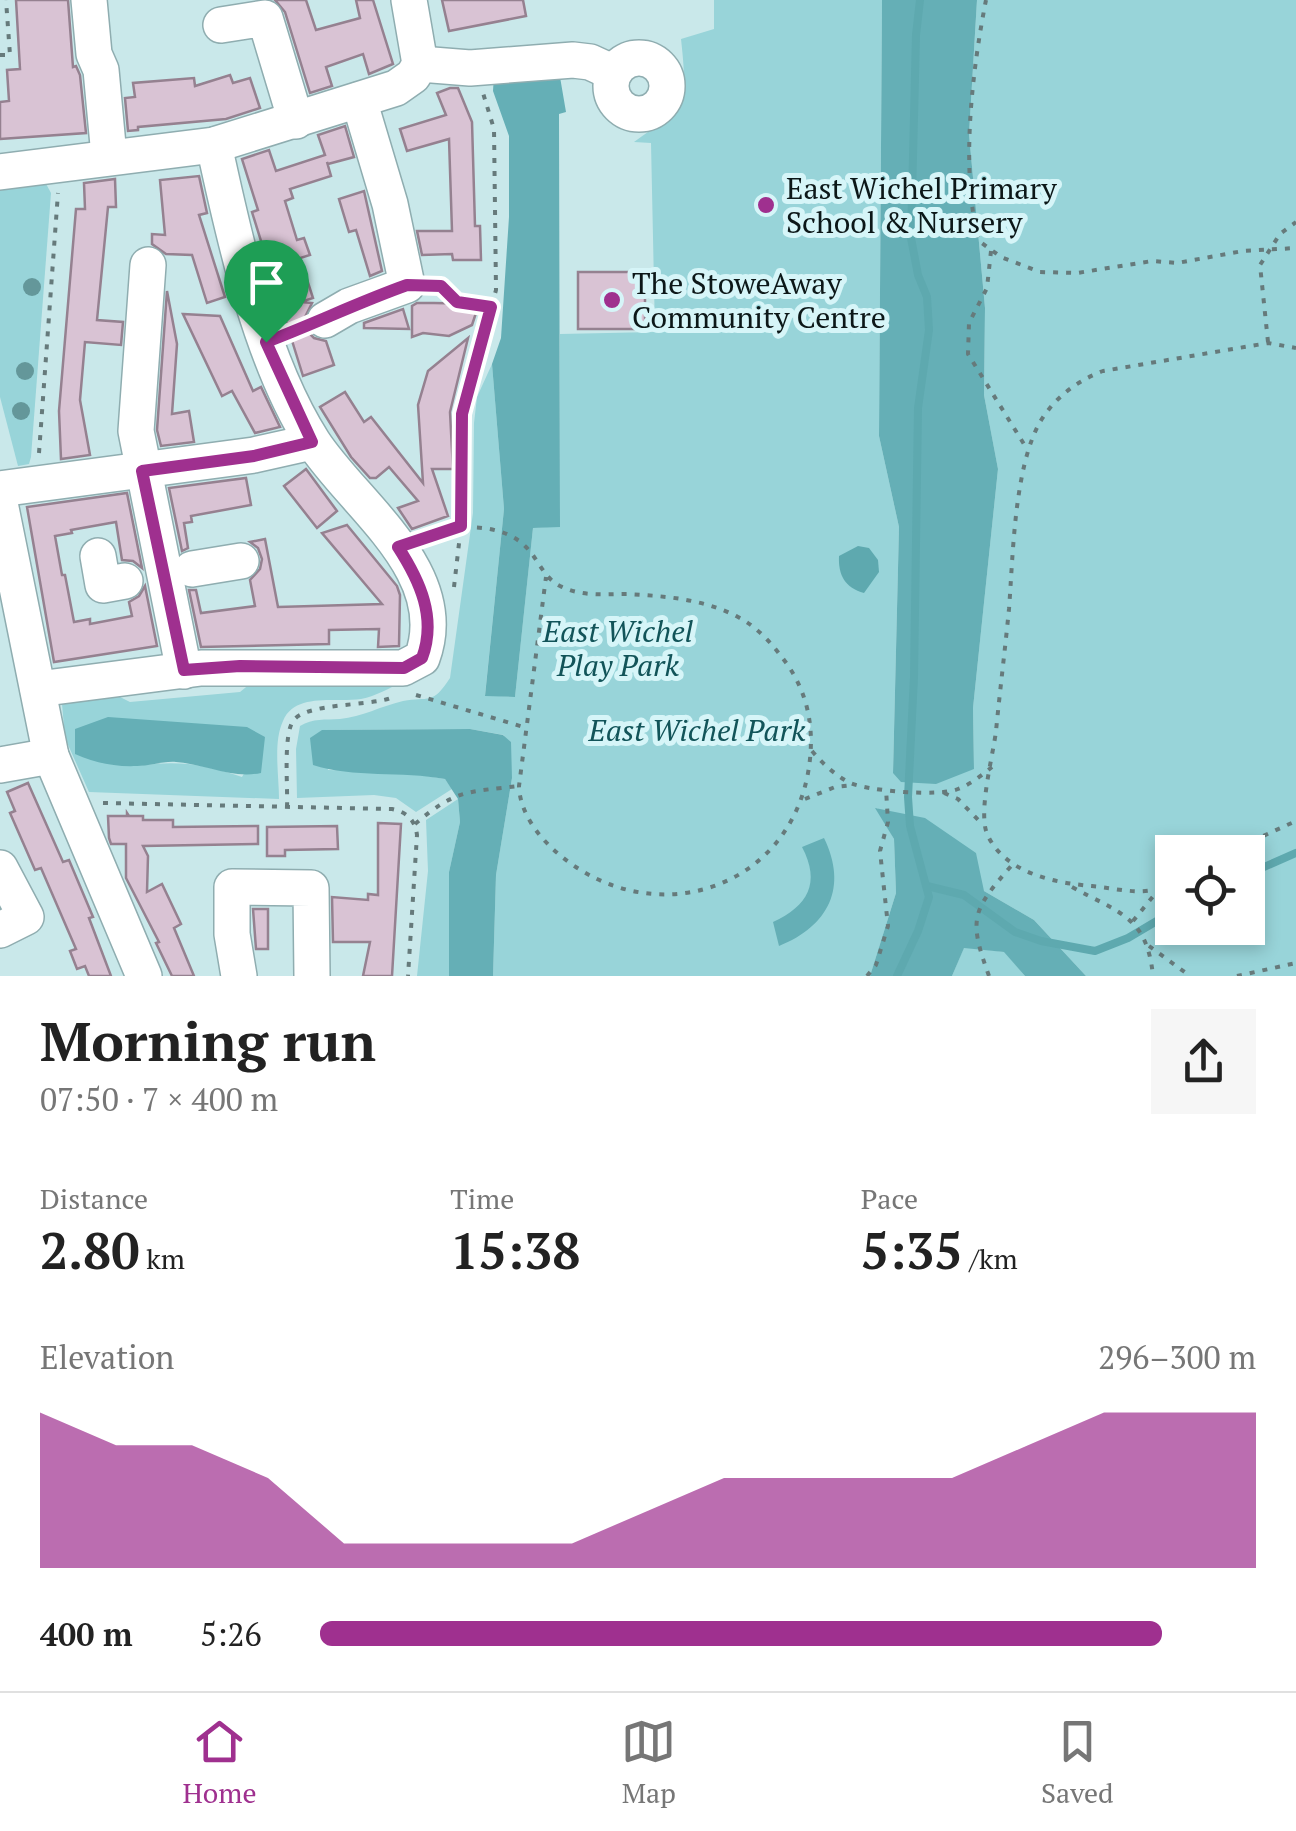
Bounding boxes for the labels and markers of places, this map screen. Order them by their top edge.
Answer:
place label: East Wichel Primary School & Nursery [786,168,1058,242]
marker: East Wichel Primary School & Nursery [755,194,777,216]
pin [224,240,309,343]
place label: The StoweAway Community Centre [632,263,886,337]
marker: The StoweAway Community Centre [601,289,623,311]

